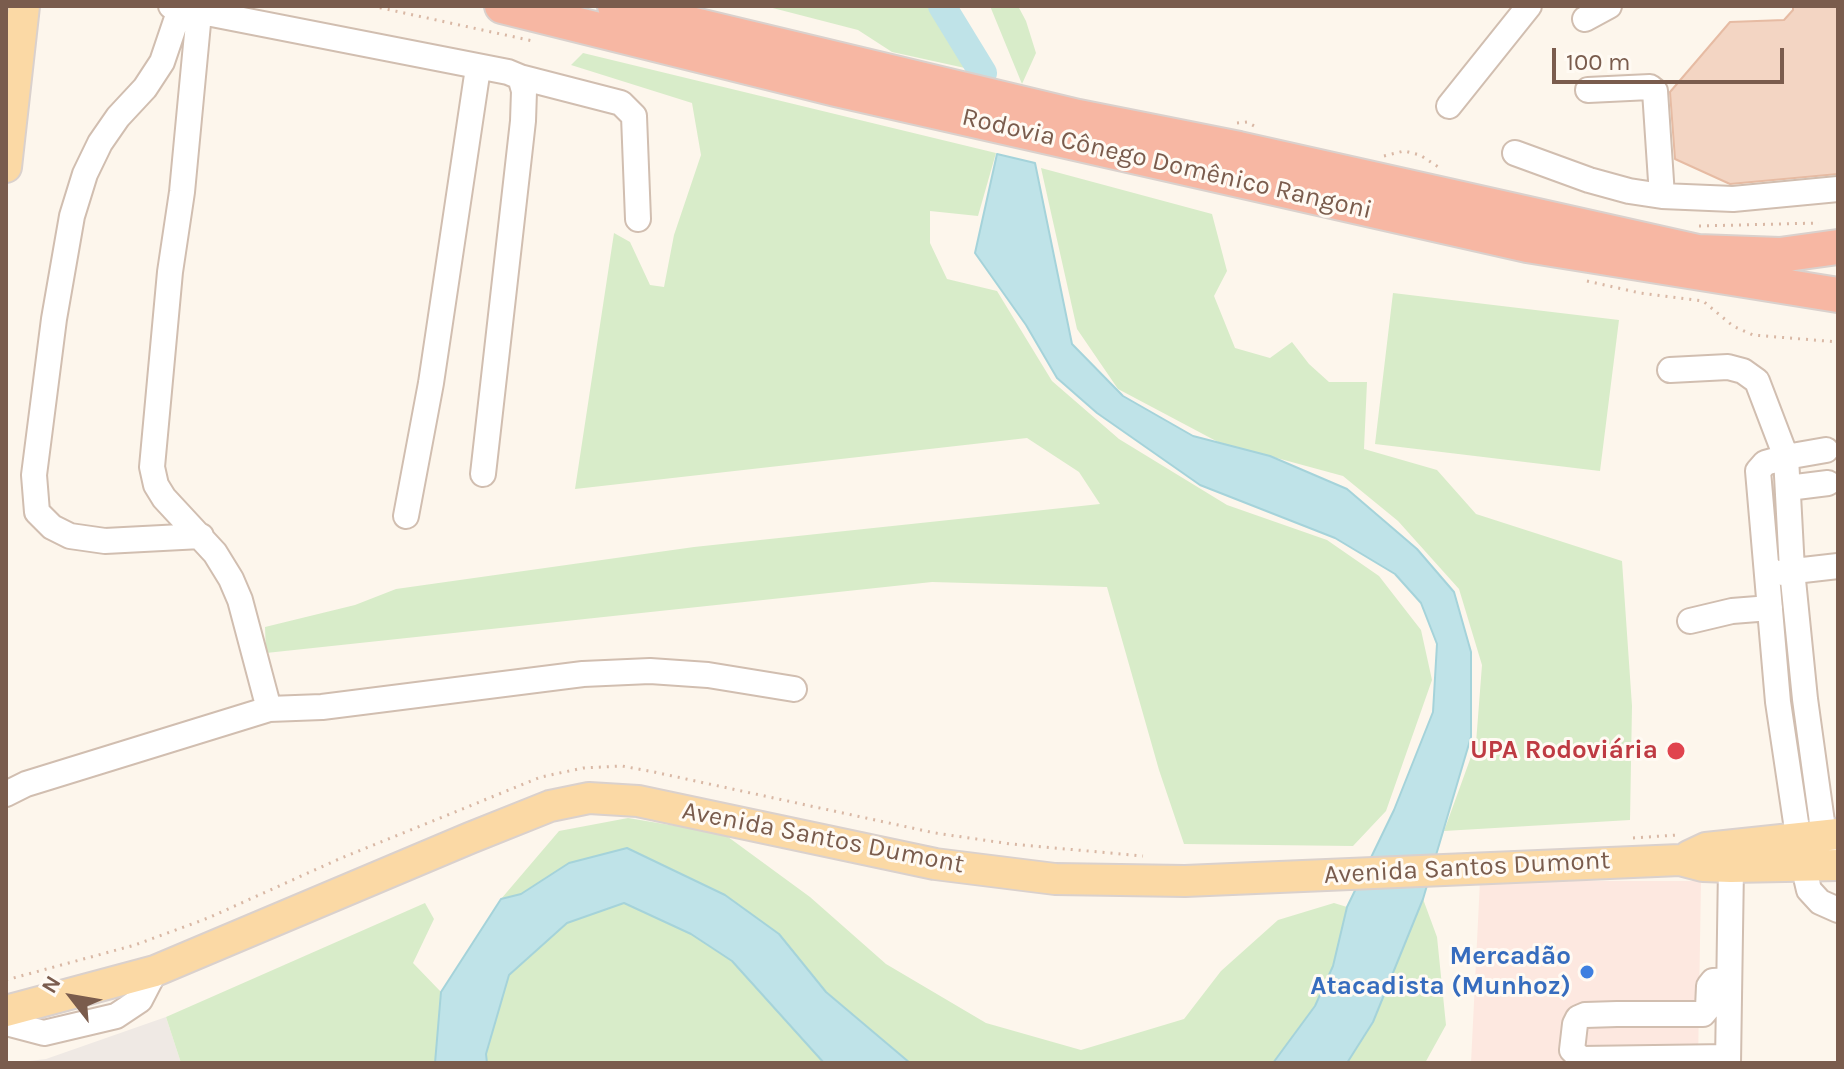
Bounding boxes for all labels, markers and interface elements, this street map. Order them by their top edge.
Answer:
scale bar [1556,32,1788,82]
text: 100 m [1566,48,1631,76]
street label: Rodovia Cônego Domênico Rangoni [959,102,1375,226]
place label: UPA Rodoviária [1470,735,1658,767]
marker: UPA Rodoviária [1665,740,1687,762]
street label: Avenida Santos Dumont [679,795,967,881]
street label: Avenida Santos Dumont [1323,845,1611,891]
place label: Mercadão Atacadista (Munhoz) [1310,941,1571,1002]
north arrow [32,957,112,1037]
marker: Mercadão Atacadista (Munhoz) [1578,963,1596,981]
text: N [36,971,67,998]

